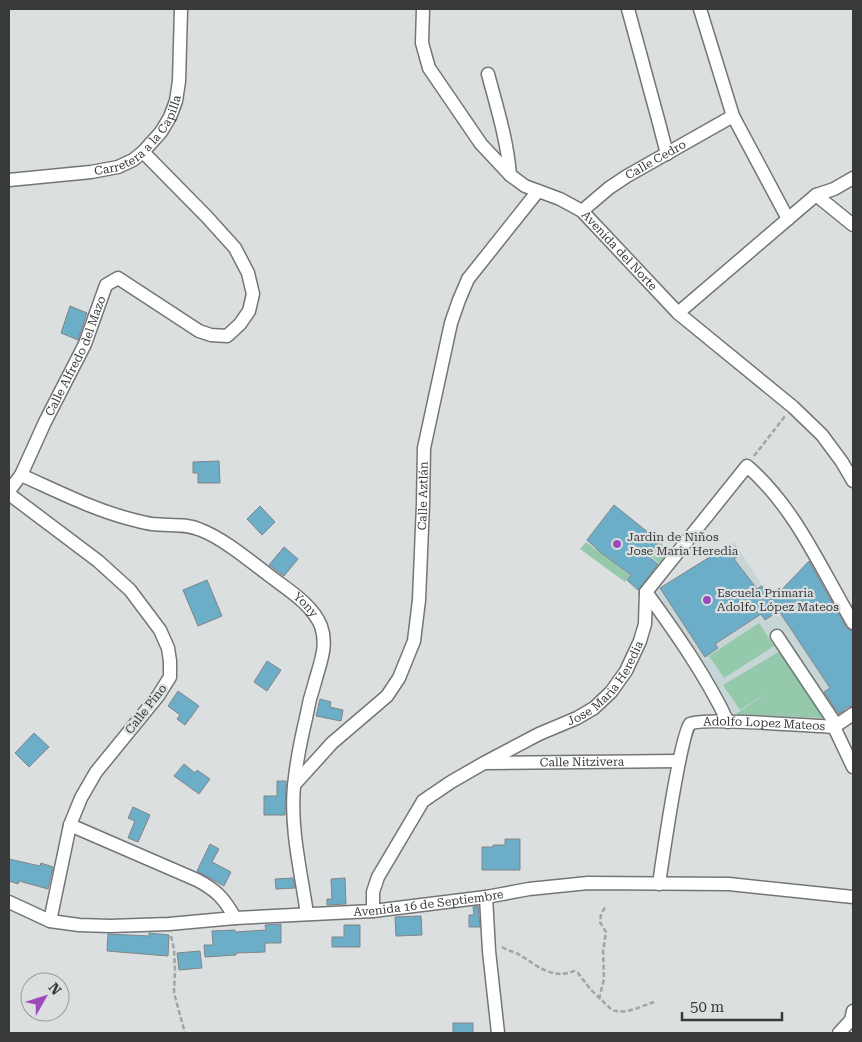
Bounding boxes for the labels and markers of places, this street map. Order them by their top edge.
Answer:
place label: Jardin de Niños Jose Maria Heredia [627,530,739,558]
marker: Jardin de Niños Jose Maria Heredia [611,538,623,550]
place label: Escuela Primaria Adolfo López Mateos [717,586,839,614]
marker: Escuela Primaria Adolfo López Mateos [701,594,713,606]

